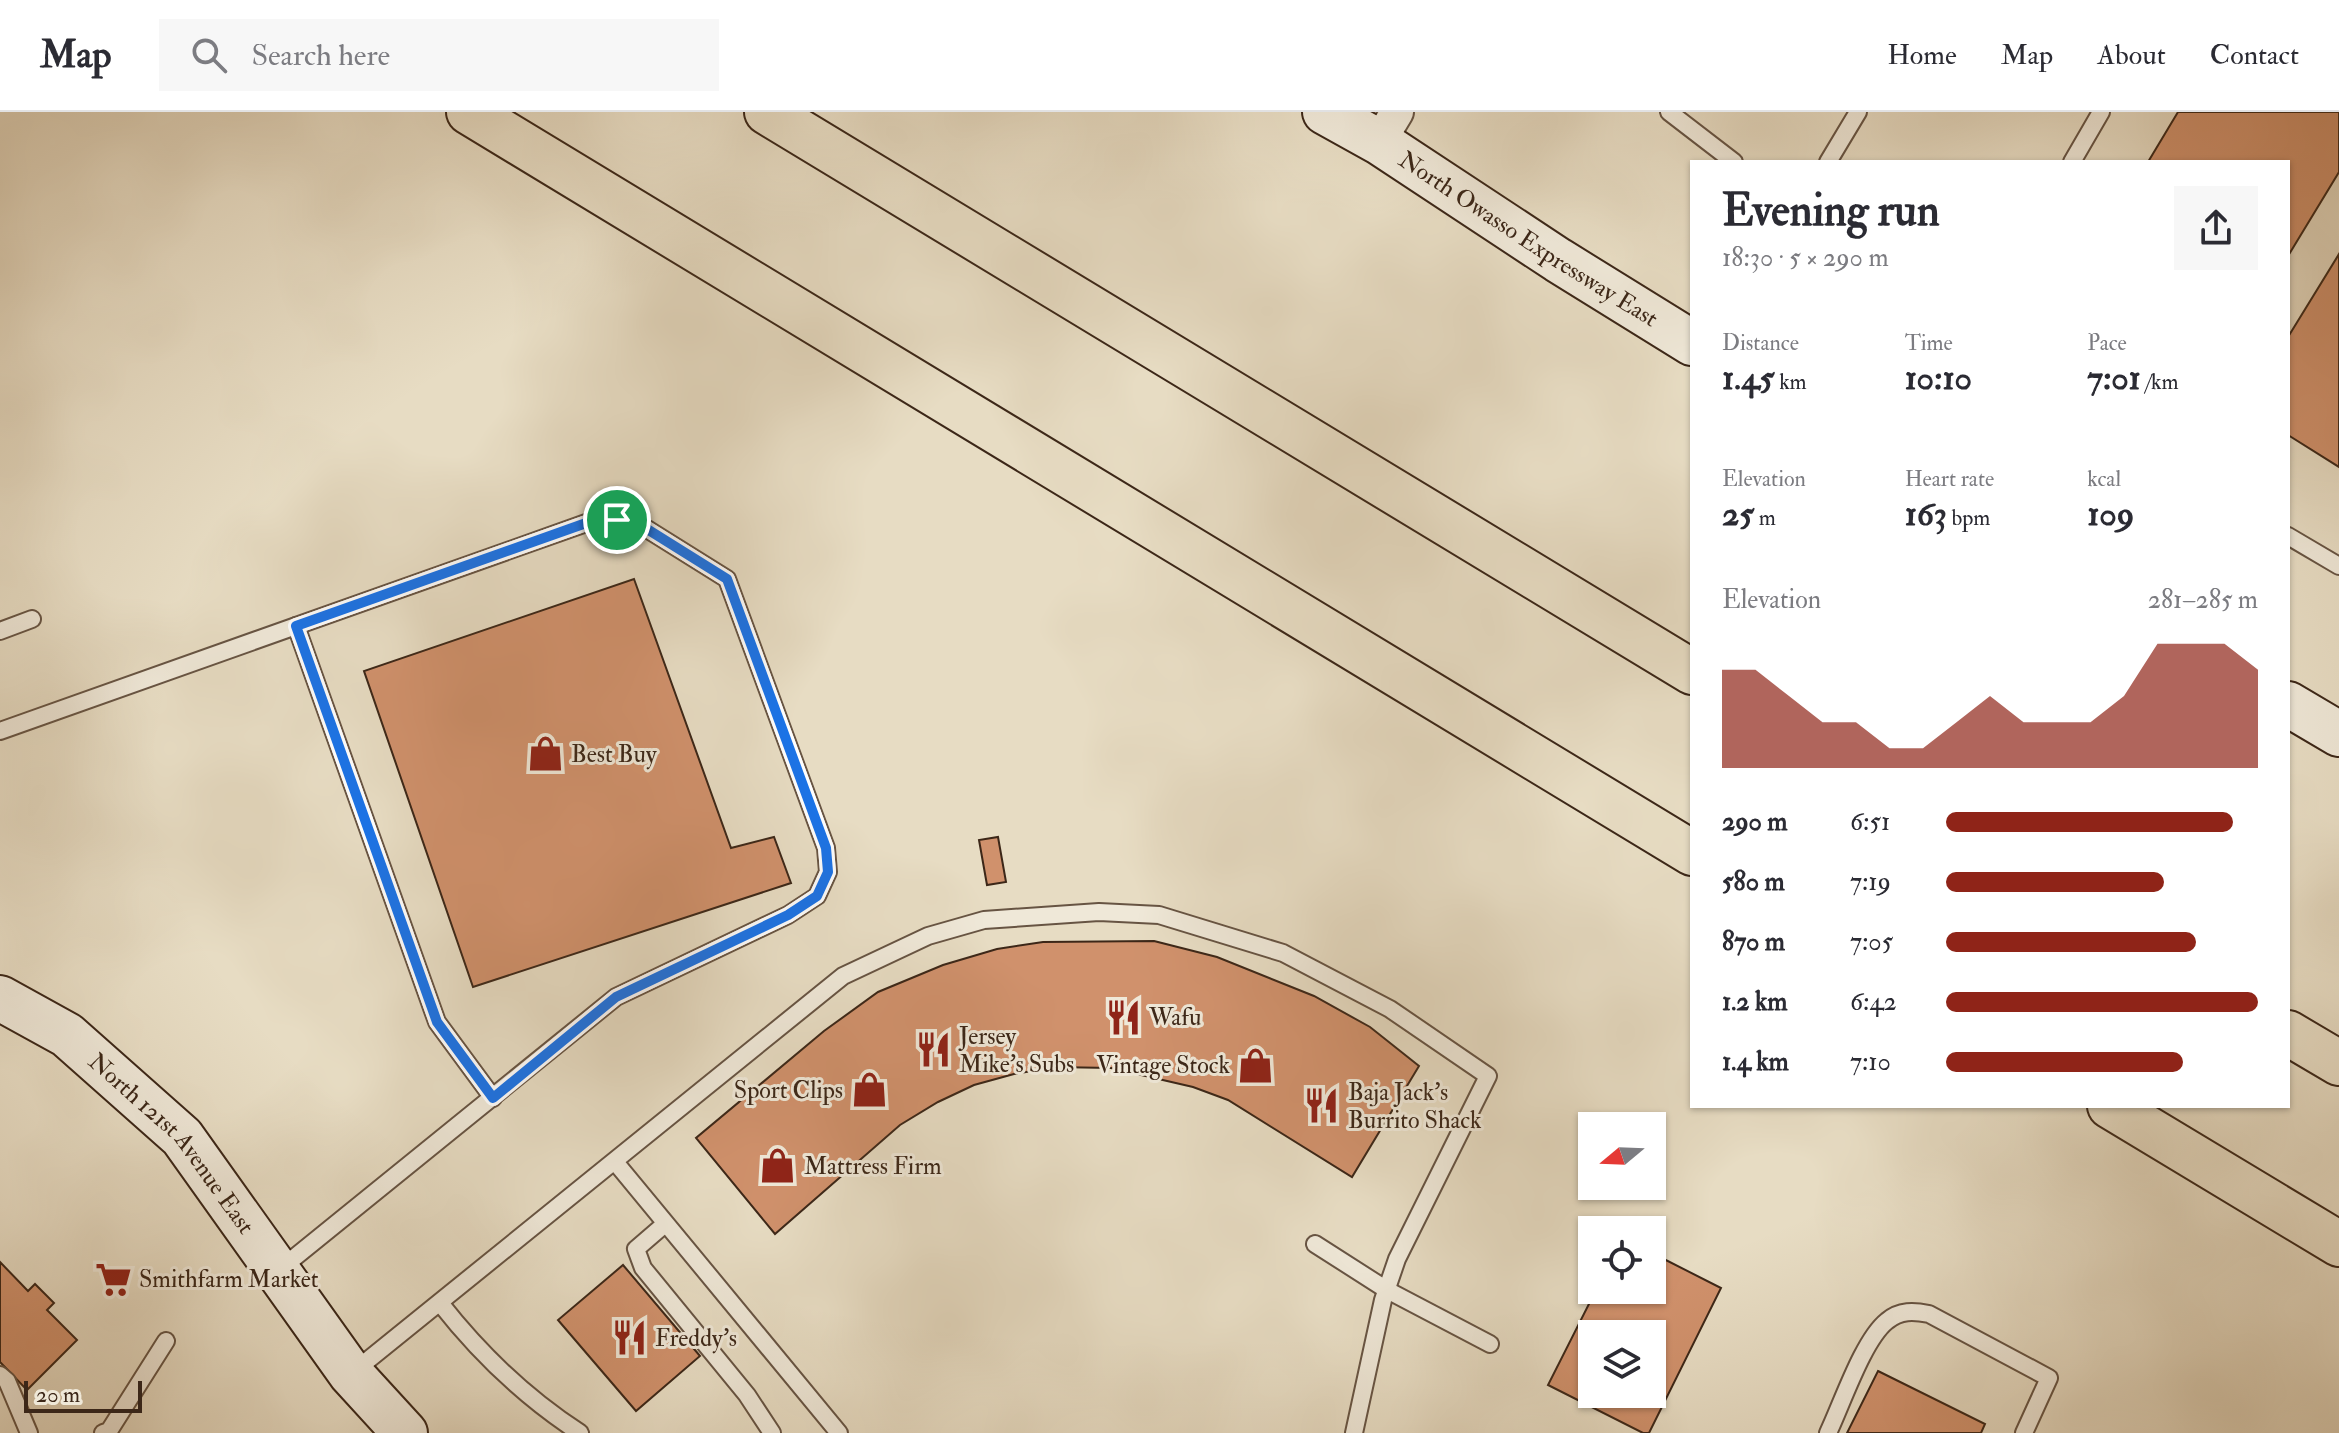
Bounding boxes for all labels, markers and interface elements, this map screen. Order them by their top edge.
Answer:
search box [159,19,719,91]
text: Map [40,31,111,79]
icon: search [187,33,231,77]
text: Search here [251,37,390,74]
text: Home [1887,38,1957,73]
text: Map [2001,38,2053,73]
text: About [2097,38,2166,73]
text: Contact [2210,38,2299,73]
street label: North Owasso Expressway East [1393,144,1664,334]
text: Evening run [1722,184,1940,239]
button: share [2174,186,2258,270]
text: 18:30 · 5 × 290 m [1722,242,1889,274]
text: Distance [1722,329,1799,357]
text: Time [1905,329,1953,357]
text: Pace [2087,329,2127,357]
text: 1.45 [1722,357,1775,400]
text: 10:10 [1905,357,1972,400]
text: 7:01 [2087,357,2141,400]
text: km [1775,368,1807,396]
text: /km [2141,368,2179,396]
text: Elevation [1722,465,1806,493]
text: Heart rate [1905,465,1994,493]
text: kcal [2087,465,2121,493]
pin [583,486,651,554]
text: 25 [1722,493,1754,536]
text: 163 [1905,493,1947,536]
text: 109 [2087,493,2134,536]
icon: arrive [595,498,639,542]
text: m [1754,504,1776,532]
text: bpm [1947,504,1990,532]
text: Elevation [1722,584,1821,616]
text: 281–285 m [2148,584,2258,616]
shop icon: Best Buy [526,735,564,773]
place label: Best Buy [571,739,657,770]
text: 290 m [1722,806,1787,838]
text: 6:51 [1850,806,1890,838]
text: 580 m [1722,866,1785,898]
text: 7:19 [1850,866,1891,898]
text: 870 m [1722,926,1785,958]
text: 7:05 [1850,926,1893,958]
text: 1.2 km [1722,986,1788,1018]
text: 6:42 [1850,986,1897,1018]
restaurant icon: Wafu [1104,998,1142,1036]
place label: Wafu [1148,1002,1201,1033]
place label: Jersey Mike's Subs [958,1021,1074,1080]
restaurant icon: Jersey Mike's Subs [914,1031,952,1069]
street label: North 121st Avenue East [82,1046,262,1240]
shop icon: Vintage Stock [1237,1046,1275,1084]
text: 1.4 km [1722,1046,1789,1078]
text: 7:10 [1850,1046,1891,1078]
place label: Vintage Stock [1096,1050,1231,1081]
shop icon: Sport Clips [850,1071,888,1109]
place label: Sport Clips [734,1075,843,1106]
place label: Baja Jack's Burrito Shack [1348,1077,1482,1136]
restaurant icon: Baja Jack's Burrito Shack [1303,1087,1341,1125]
north arrow [1578,1112,1666,1200]
map controls [1578,1112,1666,1408]
shop icon: Mattress Firm [759,1147,797,1185]
place label: Mattress Firm [804,1151,942,1182]
button: locate [1578,1216,1666,1304]
supermarket icon: Smithfarm Market [94,1260,132,1298]
place label: Smithfarm Market [139,1264,319,1295]
restaurant icon: Freddy's [610,1319,648,1357]
button: layers [1578,1320,1666,1408]
place label: Freddy's [655,1323,737,1354]
scale bar [24,1377,142,1413]
text: 20 m [36,1381,80,1409]

